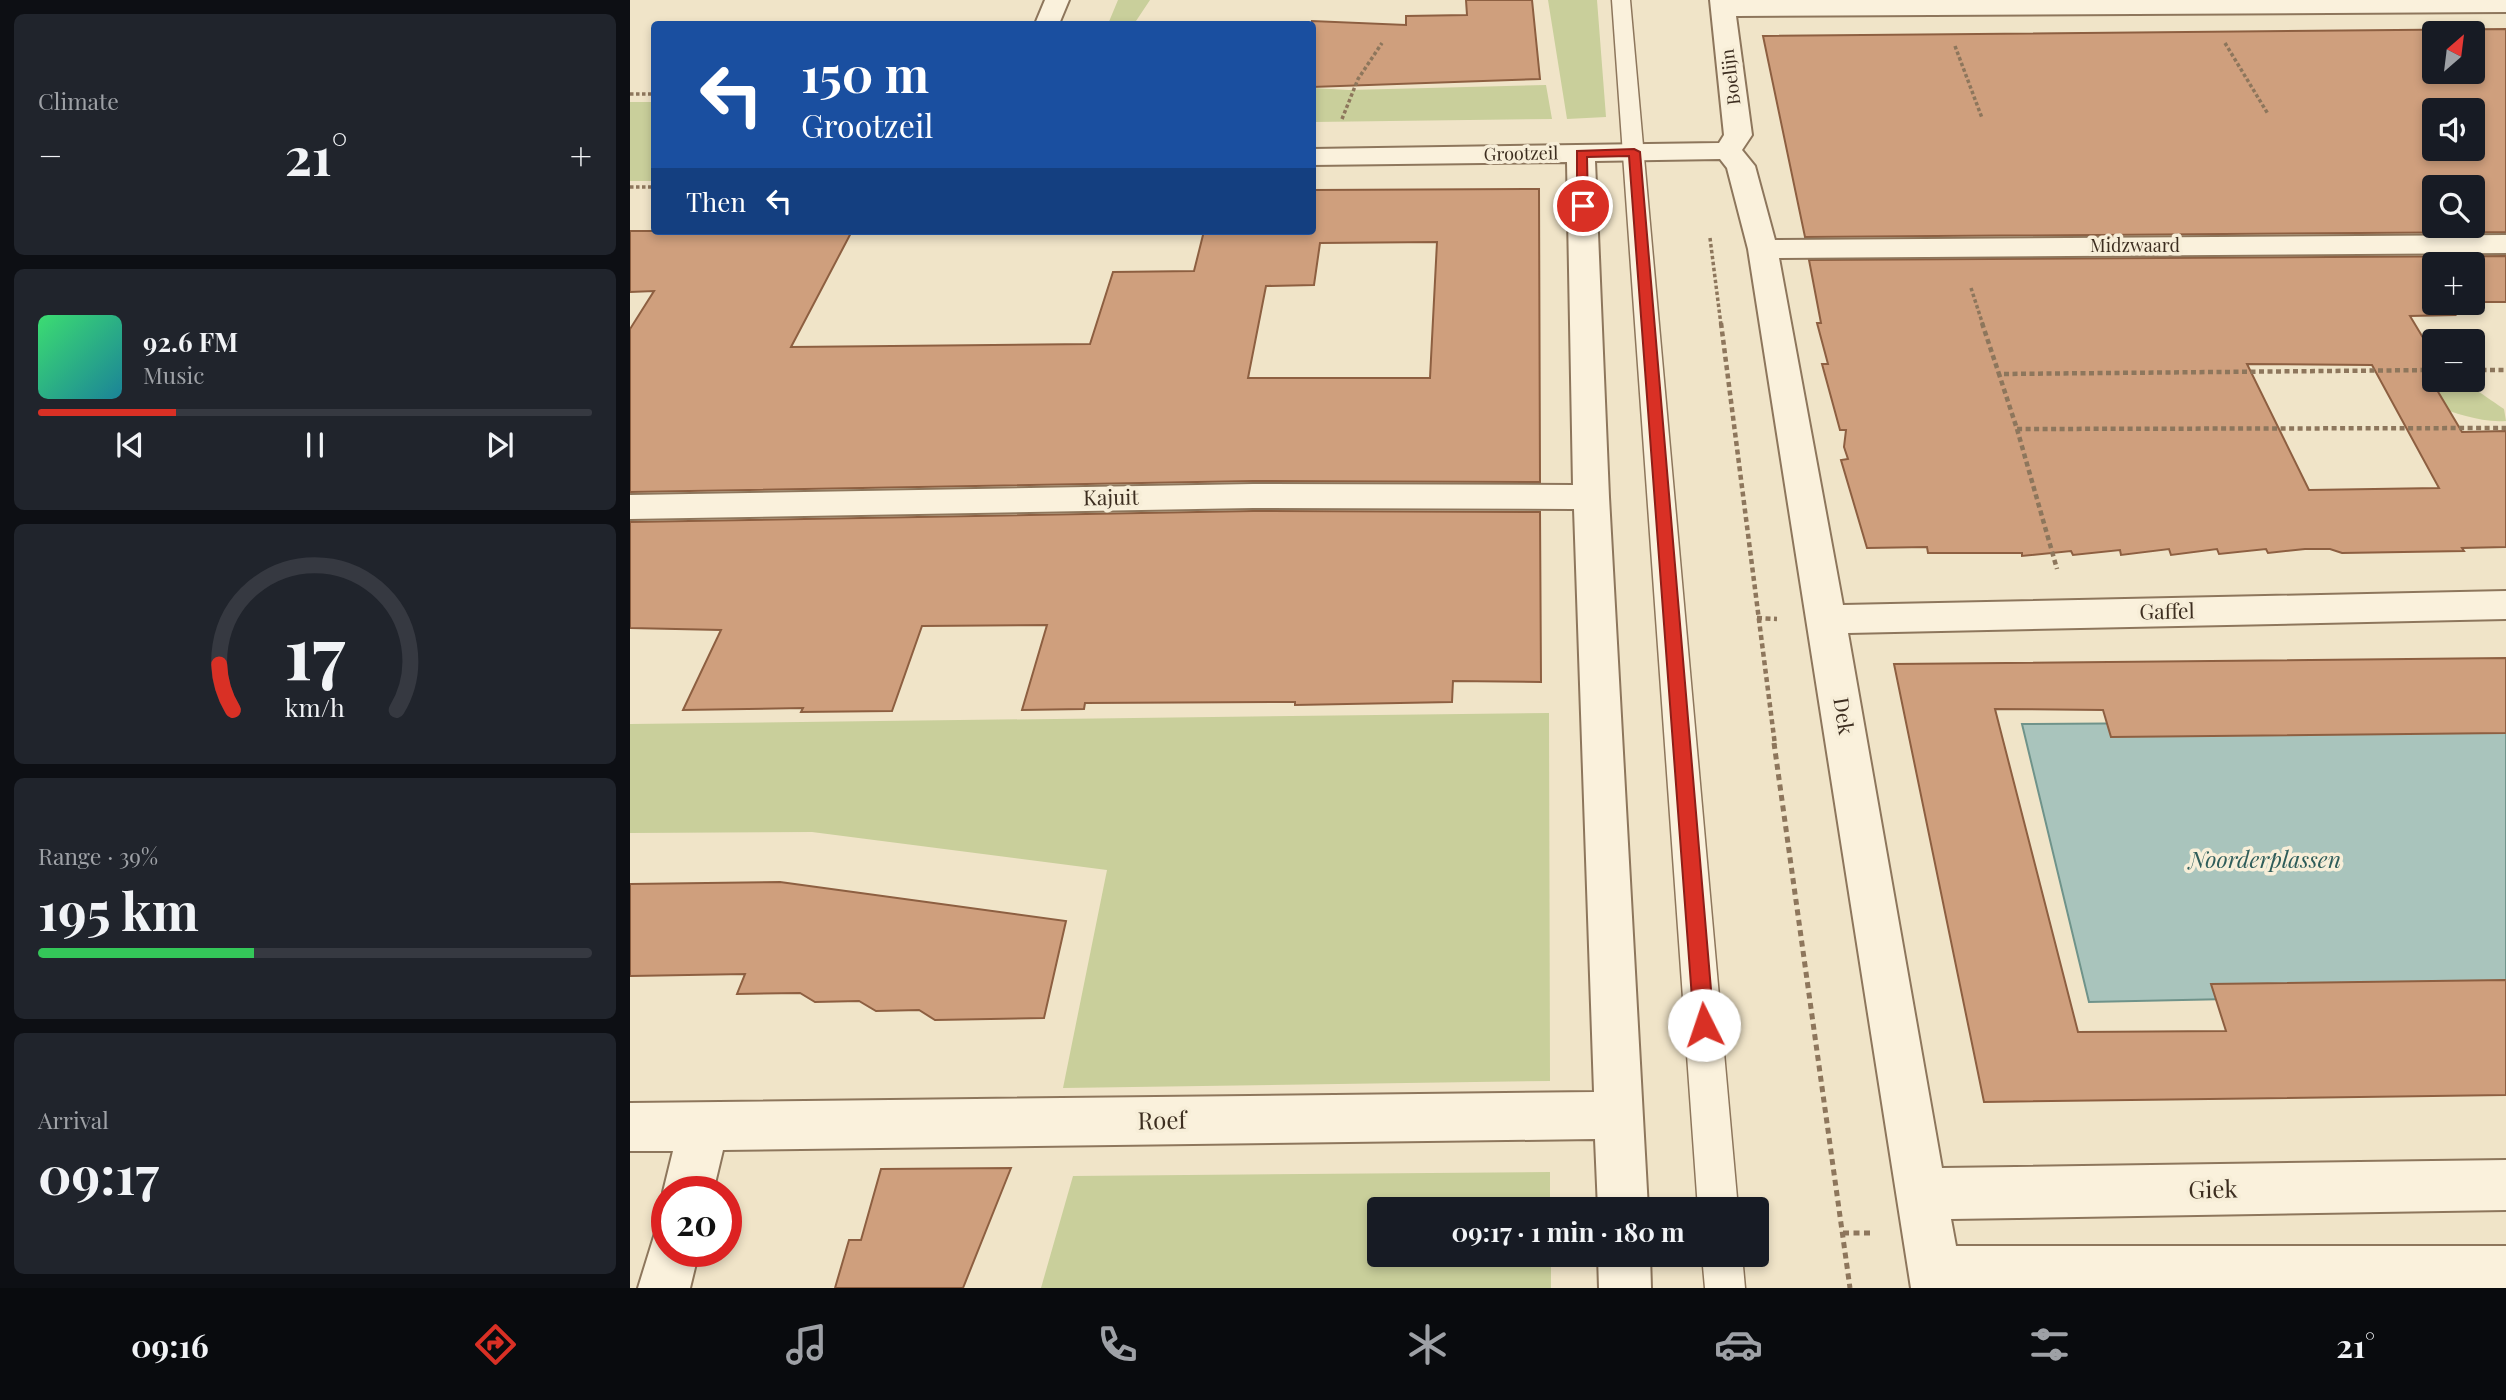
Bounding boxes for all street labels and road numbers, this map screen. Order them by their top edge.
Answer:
street label: Boelijn [1715,48,1745,106]
street label: Grootzeil [1484,140,1558,166]
street label: Midzwaard [2090,233,2180,257]
street label: Kajuit [1083,482,1140,510]
street label: Gaffel [2139,596,2195,624]
street label: Dek [1828,695,1862,737]
street label: Roef [1137,1103,1189,1135]
street label: Giek [2188,1172,2239,1204]

